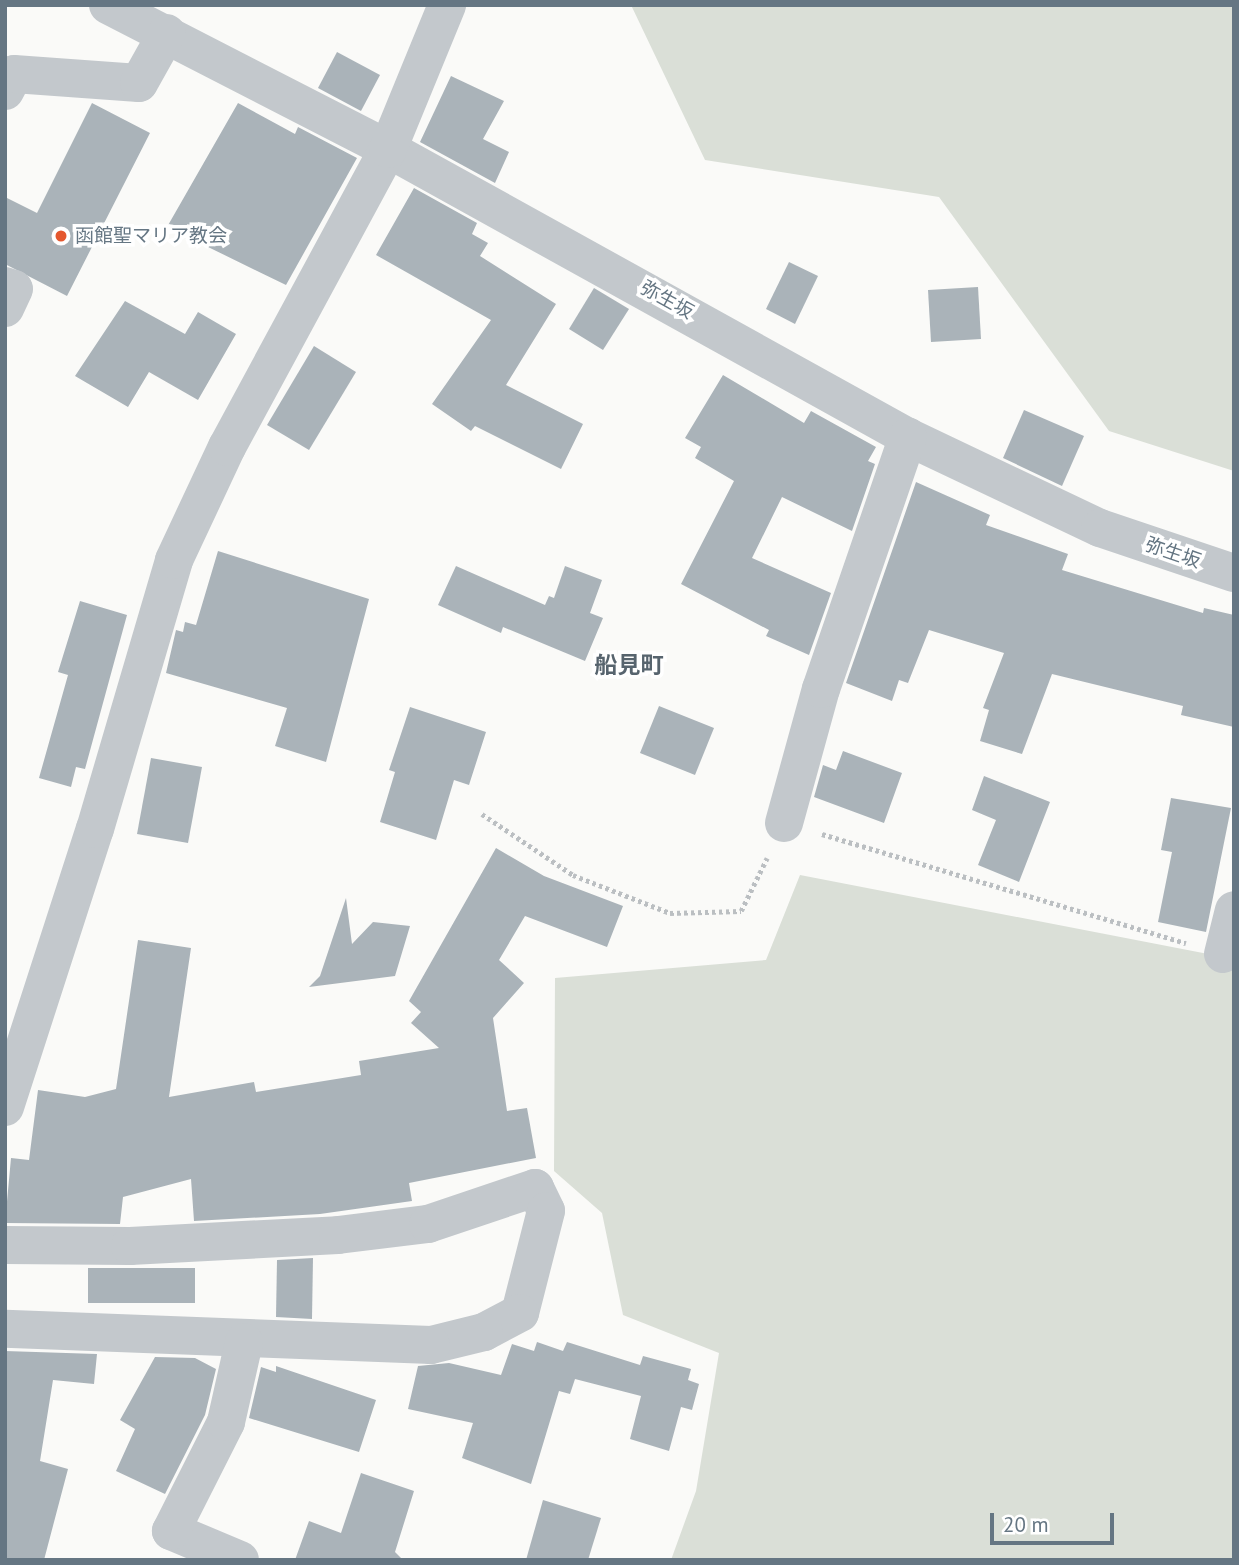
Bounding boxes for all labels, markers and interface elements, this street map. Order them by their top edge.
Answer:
place label: 函館聖マリア教会 [75,225,227,247]
marker: 函館聖マリア教会 [53,228,69,244]
street label: 弥生坂 [637,276,697,324]
street label: 弥生坂 [1142,533,1204,573]
district label: 船見町 [595,651,663,679]
scale bar [994,1498,1118,1542]
text: 20 m [1003,1511,1049,1538]

